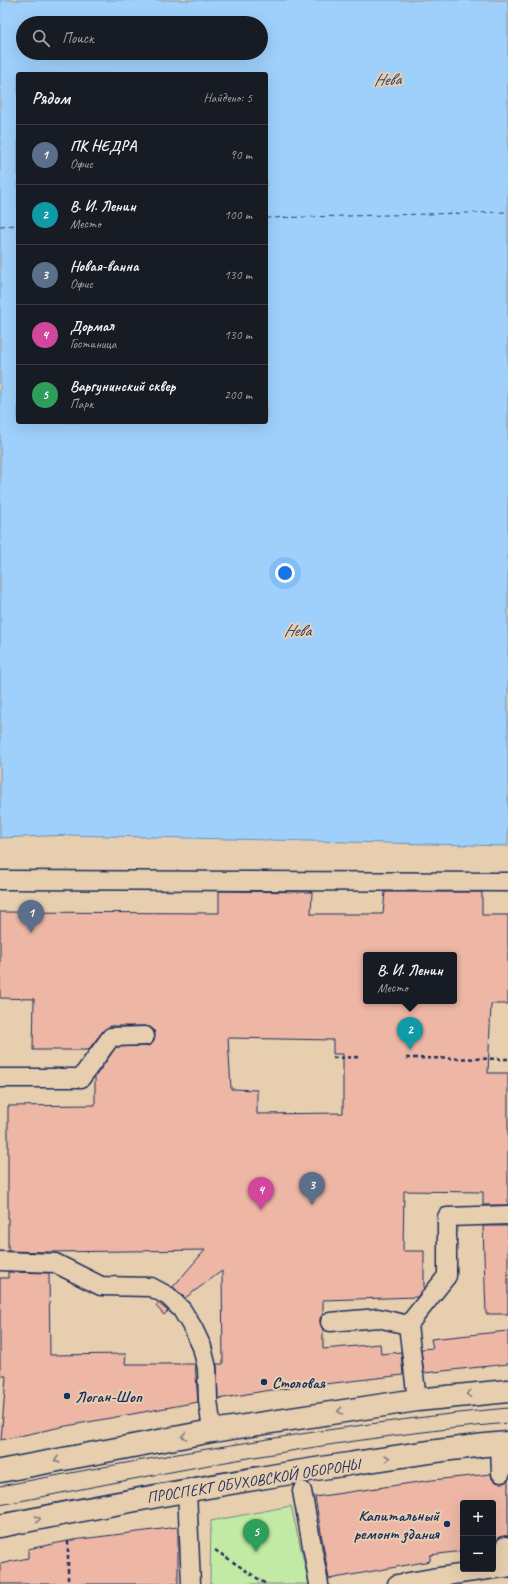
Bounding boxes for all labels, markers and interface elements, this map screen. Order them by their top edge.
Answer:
search box [16,16,268,60]
icon: search [30,27,52,49]
text: Поиск [62,29,94,48]
water label: Нева [373,68,403,90]
text: Рядом [32,88,70,109]
text: Найдено: 5 [204,90,252,106]
text: ПК НЕДРА [70,137,137,156]
text: 1 [42,147,48,163]
text: 90 m [230,147,252,163]
text: Офис [70,156,93,172]
text: В. И. Ленин [70,197,136,216]
text: 2 [42,207,48,223]
text: 100 m [224,207,252,223]
text: Место [70,216,101,232]
text: Новая-ванна [70,257,139,276]
text: 3 [42,267,48,283]
text: 130 m [224,267,252,283]
text: Офис [70,276,93,292]
text: Дормал [70,317,114,336]
text: 4 [42,327,48,343]
text: 130 m [224,327,252,343]
text: Гостиница [70,336,116,352]
text: Варгунинский сквер [70,377,175,396]
text: 5 [42,387,48,403]
text: 200 m [224,387,252,403]
text: Парк [70,396,93,412]
your location [275,563,295,583]
water label: Нева [283,620,313,641]
pin: 1 [18,900,44,933]
popup [363,952,457,1004]
text: В. И. Ленин [377,961,443,980]
text: Место [377,980,408,996]
pin: 2 [397,1017,423,1050]
pin: 3 [299,1172,325,1205]
pin: 4 [248,1177,274,1210]
place label: Столовая [272,1373,326,1393]
marker: Столовая [259,1377,269,1387]
place label: Логан-Шоп [75,1387,143,1407]
one-way arrow [466,1390,472,1399]
marker: Логан-Шоп [62,1391,72,1401]
one-way arrow [337,1406,343,1415]
one-way arrow [181,1431,187,1440]
street label: ПРОСПЕКТ ОБУХОВСКОЙ ОБОРОНЫ [145,1454,365,1508]
one-way arrow [384,1454,390,1463]
one-way arrow [53,1456,60,1464]
map controls [460,1500,496,1572]
button: + [460,1500,496,1536]
place label: Капитальный ремонт здания [354,1506,440,1544]
one-way arrow [35,1515,41,1523]
pin: 5 [243,1519,269,1552]
marker: Капитальный ремонт здания [442,1519,452,1529]
button: − [460,1536,496,1572]

